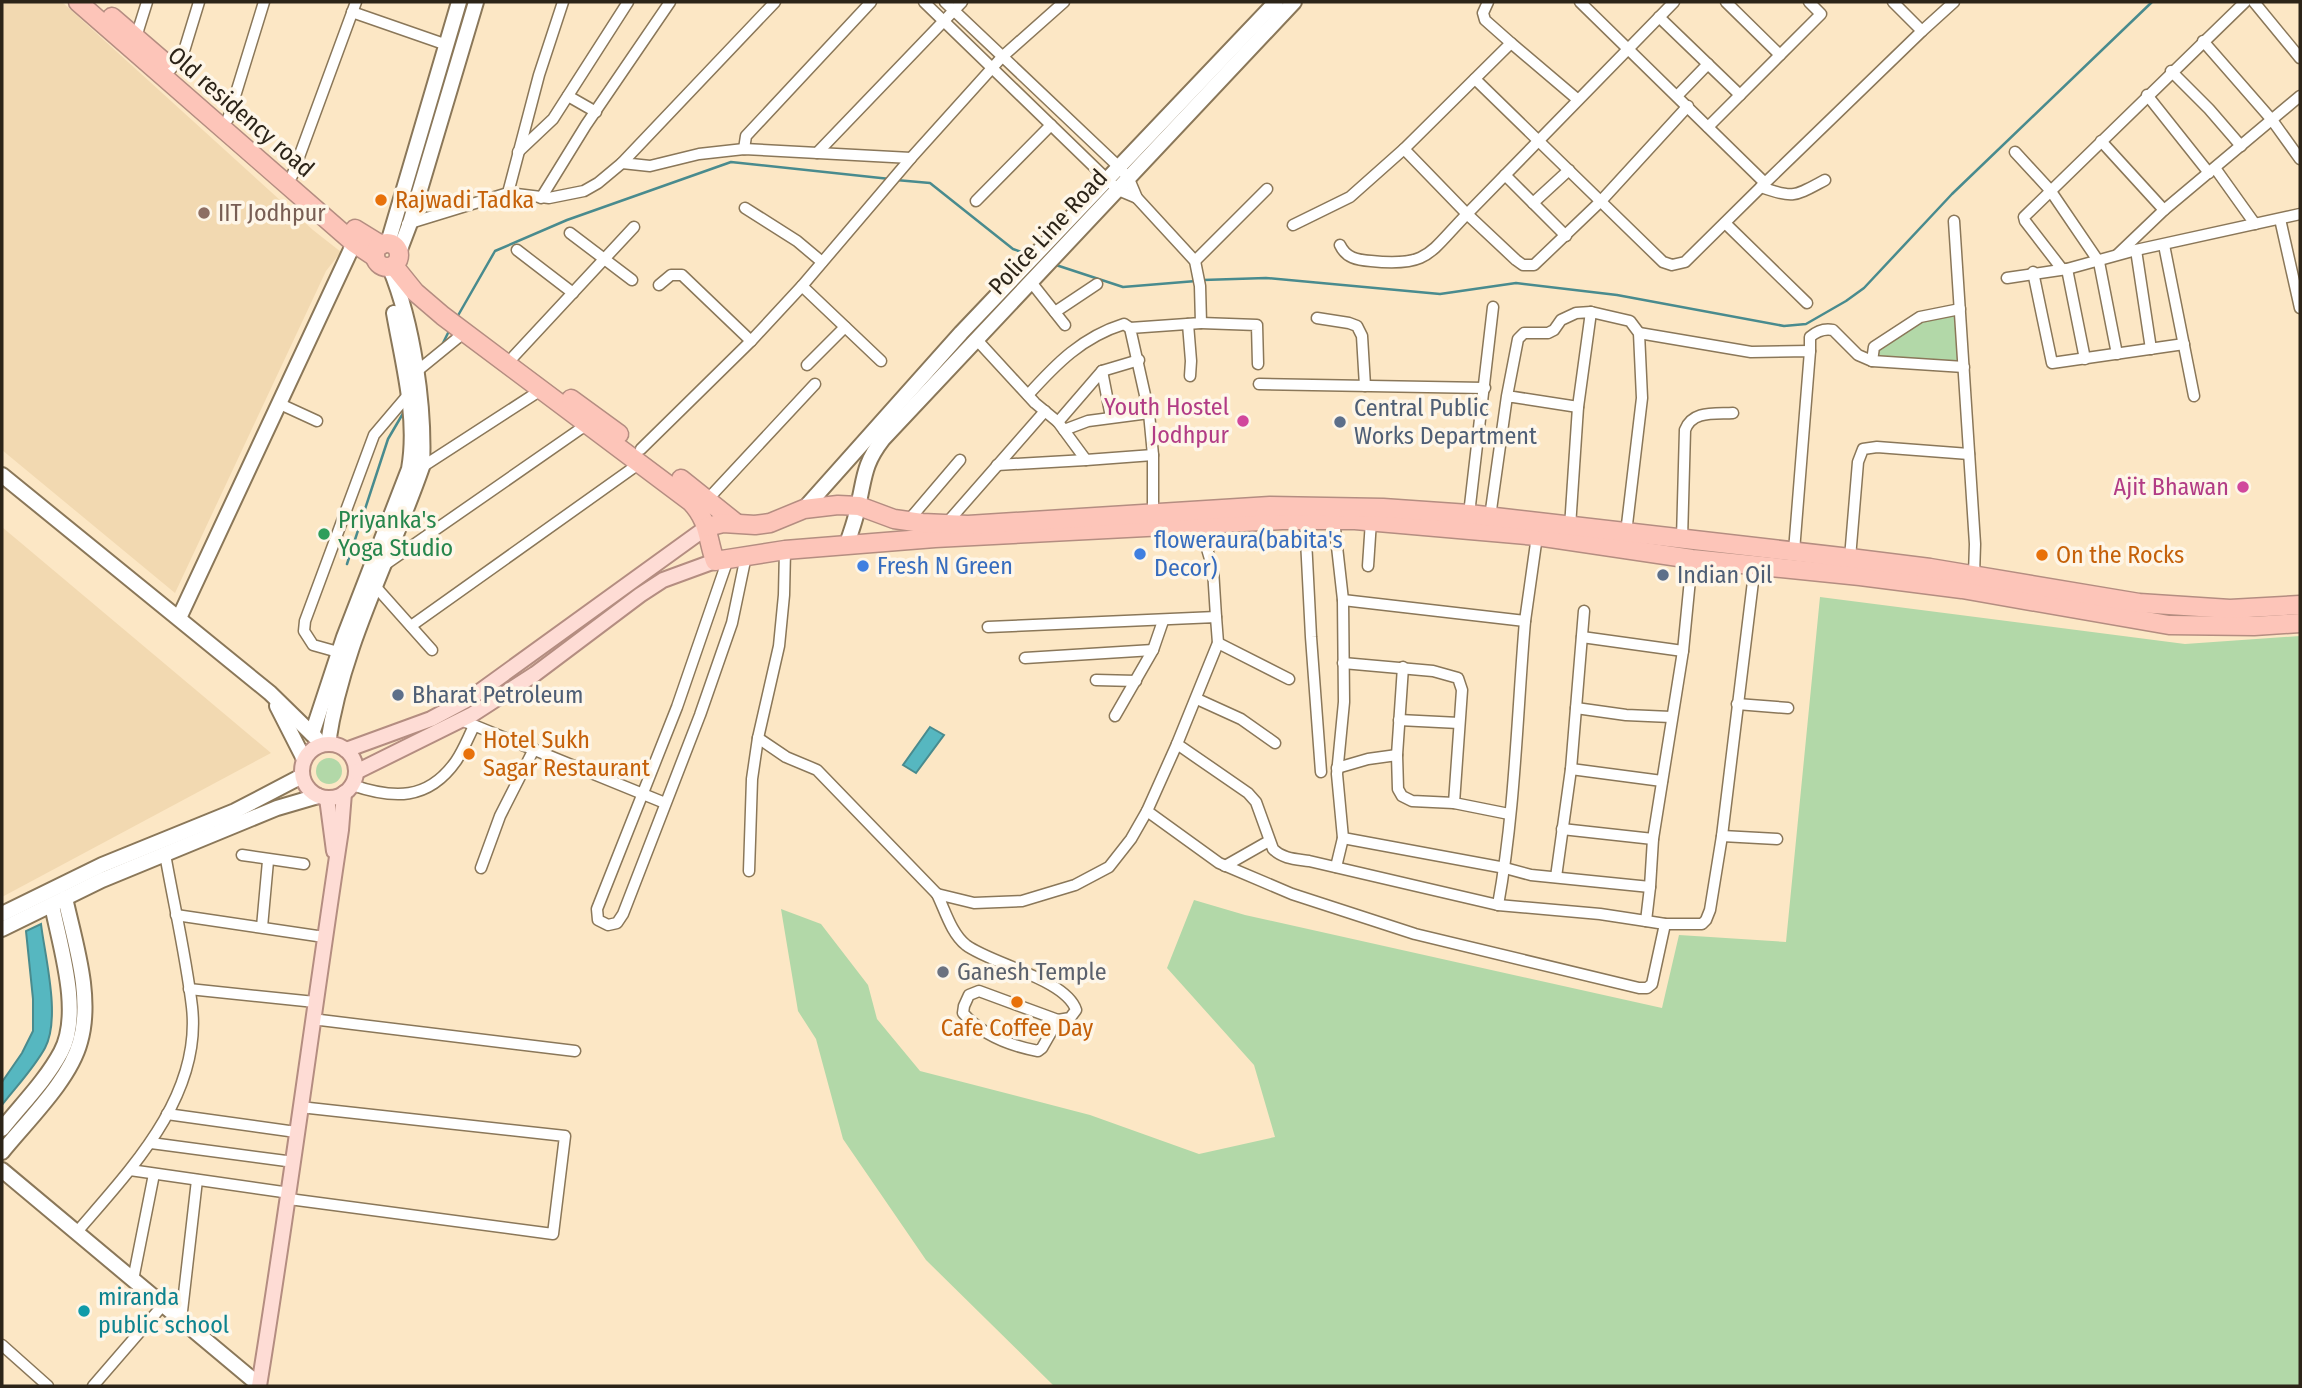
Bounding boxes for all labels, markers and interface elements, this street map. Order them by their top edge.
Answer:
street label: Old residency road [162,41,320,183]
street label: Police Line Road [983,164,1113,300]
place label: Rajwadi Tadka [395,186,534,214]
marker: Rajwadi Tadka [373,192,389,208]
place label: IIT Jodhpur [218,199,326,227]
marker: IIT Jodhpur [196,205,212,221]
place label: Youth Hostel Jodhpur [1104,393,1230,449]
place label: Central Public Works Department [1354,394,1537,450]
marker: Youth Hostel Jodhpur [1235,413,1251,429]
marker: Central Public Works Department [1332,414,1348,430]
place label: Ajit Bhawan [2114,473,2229,501]
marker: Ajit Bhawan [2235,479,2251,495]
place label: Priyanka's Yoga Studio [338,506,453,562]
marker: Priyanka's Yoga Studio [316,526,332,542]
place label: floweraura(babita's Decor) [1154,526,1343,582]
place label: On the Rocks [2056,541,2184,569]
marker: floweraura(babita's Decor) [1132,546,1148,562]
marker: On the Rocks [2034,547,2050,563]
place label: Fresh N Green [877,552,1013,580]
marker: Fresh N Green [855,558,871,574]
place label: Indian Oil [1677,561,1772,589]
marker: Indian Oil [1655,567,1671,583]
place label: Bharat Petroleum [412,681,583,709]
marker: Bharat Petroleum [390,687,406,703]
place label: Hotel Sukh Sagar Restaurant [483,726,650,782]
marker: Hotel Sukh Sagar Restaurant [461,746,477,762]
place label: Ganesh Temple [957,958,1107,986]
marker: Ganesh Temple [935,964,951,980]
marker: Cafe Coffee Day [1009,994,1025,1010]
place label: Cafe Coffee Day [941,1014,1093,1042]
place label: miranda public school [98,1283,229,1339]
marker: miranda public school [76,1303,92,1319]

